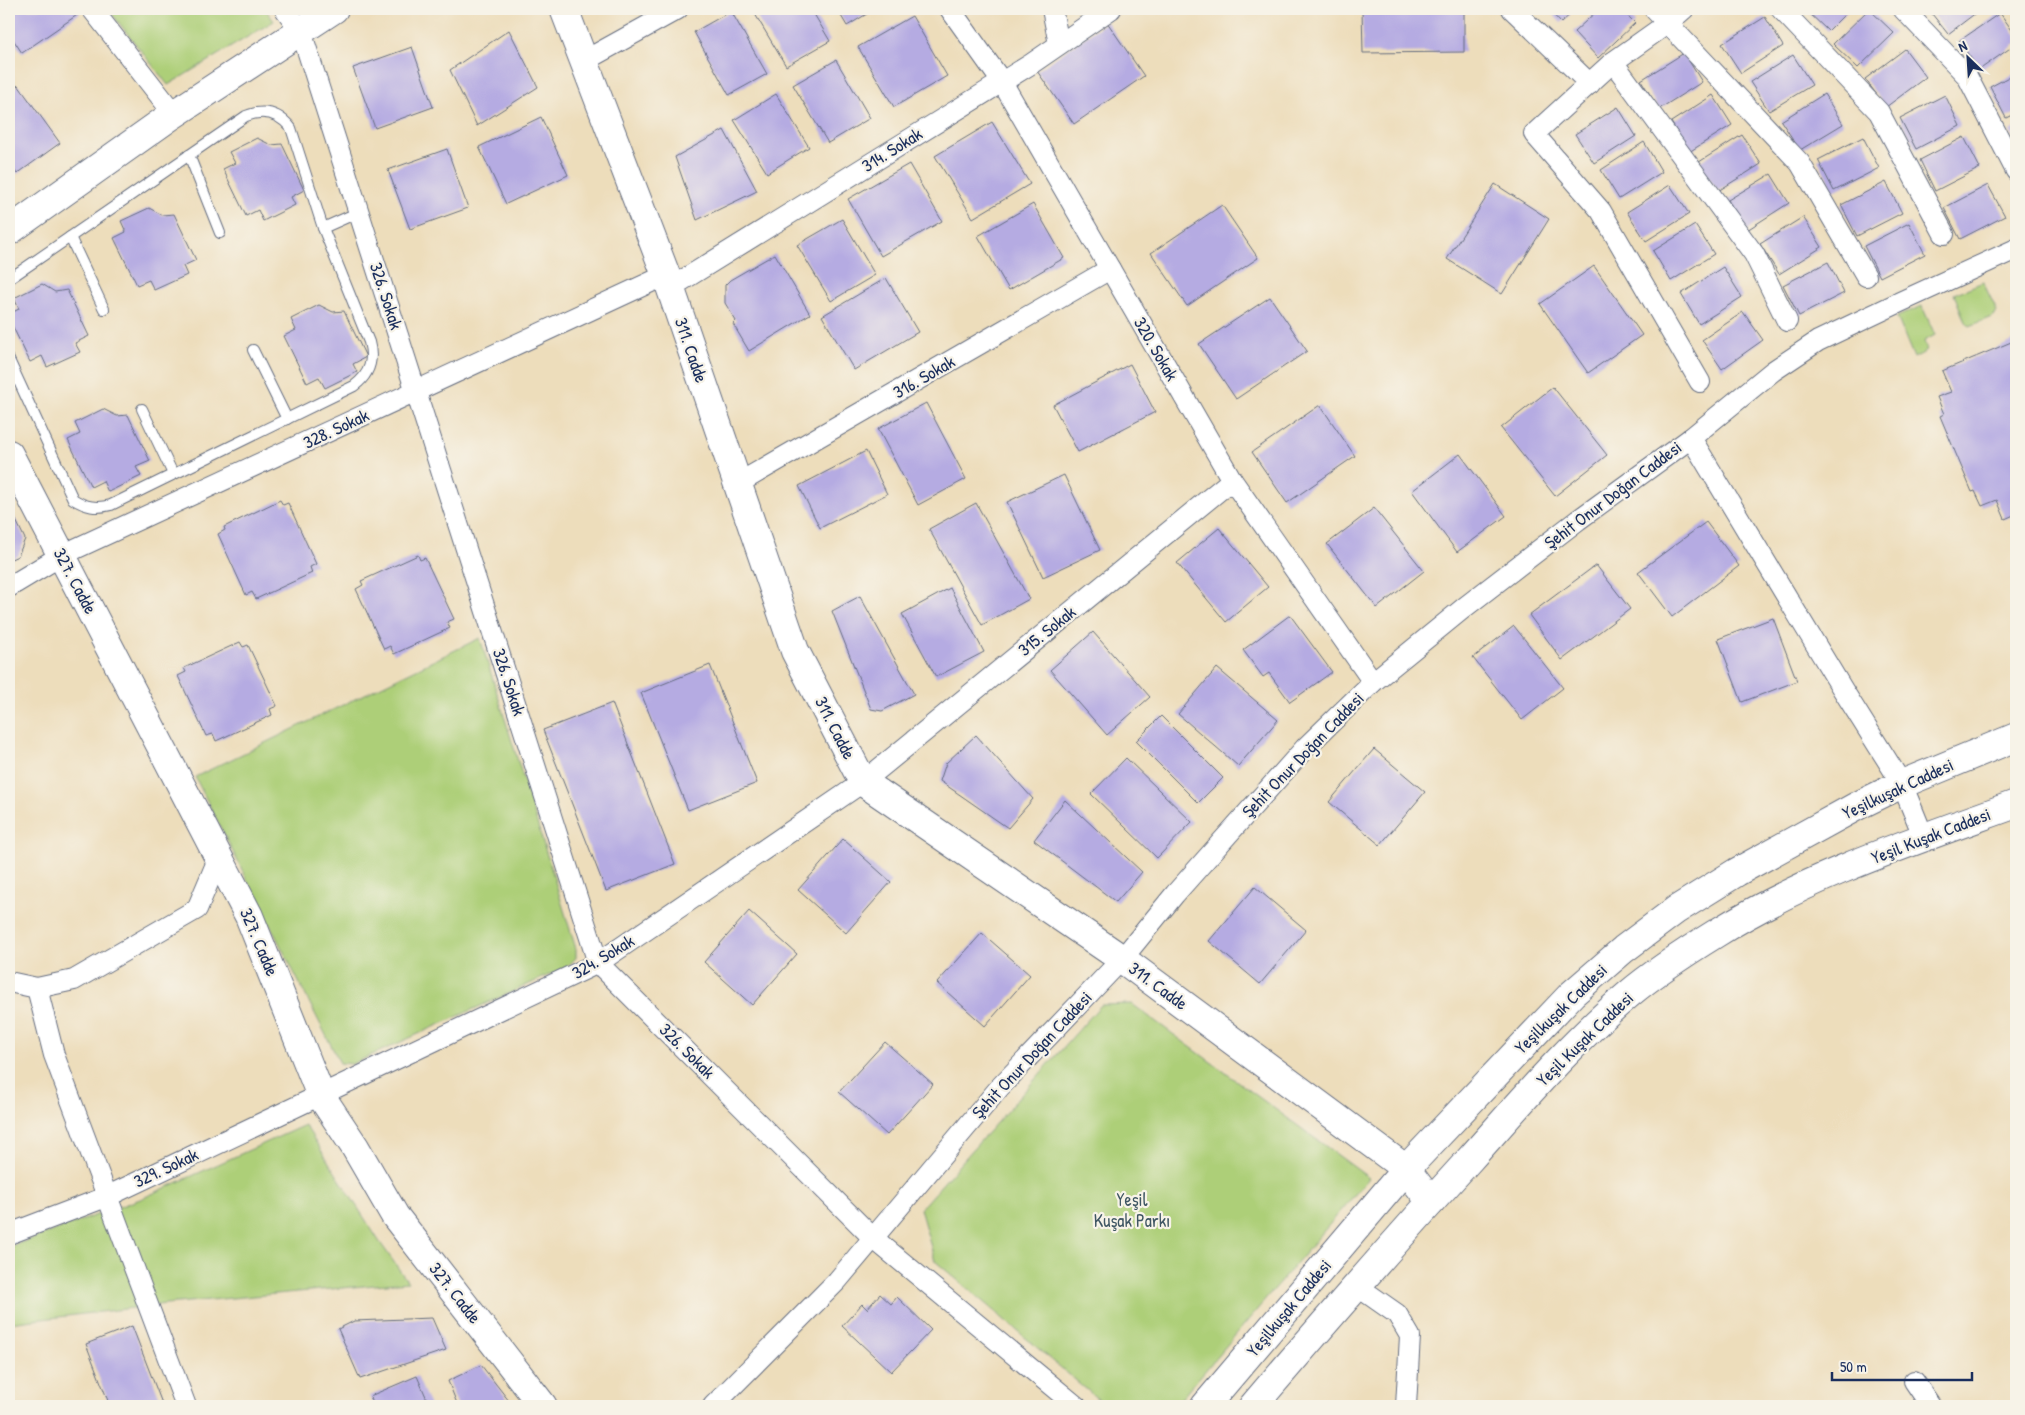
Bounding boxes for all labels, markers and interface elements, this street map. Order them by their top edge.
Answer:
north arrow [1942,32,1992,82]
text: N [1955,35,1970,56]
street label: 314. Sokak [857,121,927,178]
street label: 326. Sokak [364,259,409,333]
street label: 320. Sokak [1128,312,1185,386]
street label: 311. Cadde [669,314,714,386]
street label: 316. Sokak [888,349,960,404]
street label: 328. Sokak [299,402,373,455]
street label: Şehit Onur Doğan Caddesi [1539,435,1687,555]
street label: 327. Cadde [48,543,103,618]
street label: 315. Sokak [1013,599,1081,662]
street label: 326. Sokak [487,645,532,719]
street label: Şehit Onur Doğan Caddesi [1236,686,1369,823]
street label: 311. Cadde [809,692,862,763]
street label: Yeşilkuşak Caddesi [1838,752,1958,825]
street label: Yeşil Kuşak Caddesi [1867,801,1994,870]
street label: 327. Cadde [234,904,285,980]
street label: 324. Sokak [567,928,639,985]
street label: 311. Cadde [1124,956,1193,1015]
street label: Yeşilkuşak Caddesi [1509,958,1613,1059]
street label: Şehit Onur Doğan Caddesi [966,985,1097,1124]
street label: Yeşil Kuşak Caddesi [1531,986,1639,1092]
street label: 326. Sokak [654,1017,721,1084]
street label: 329. Sokak [129,1142,203,1193]
park label: Yeşil Kuşak Parkı [1094,1187,1170,1233]
street label: Yeşilkuşak Caddesi [1240,1254,1337,1362]
street label: 327. Cadde [424,1257,487,1329]
scale bar [1832,1350,1972,1382]
text: 50 m [1840,1356,1867,1377]

